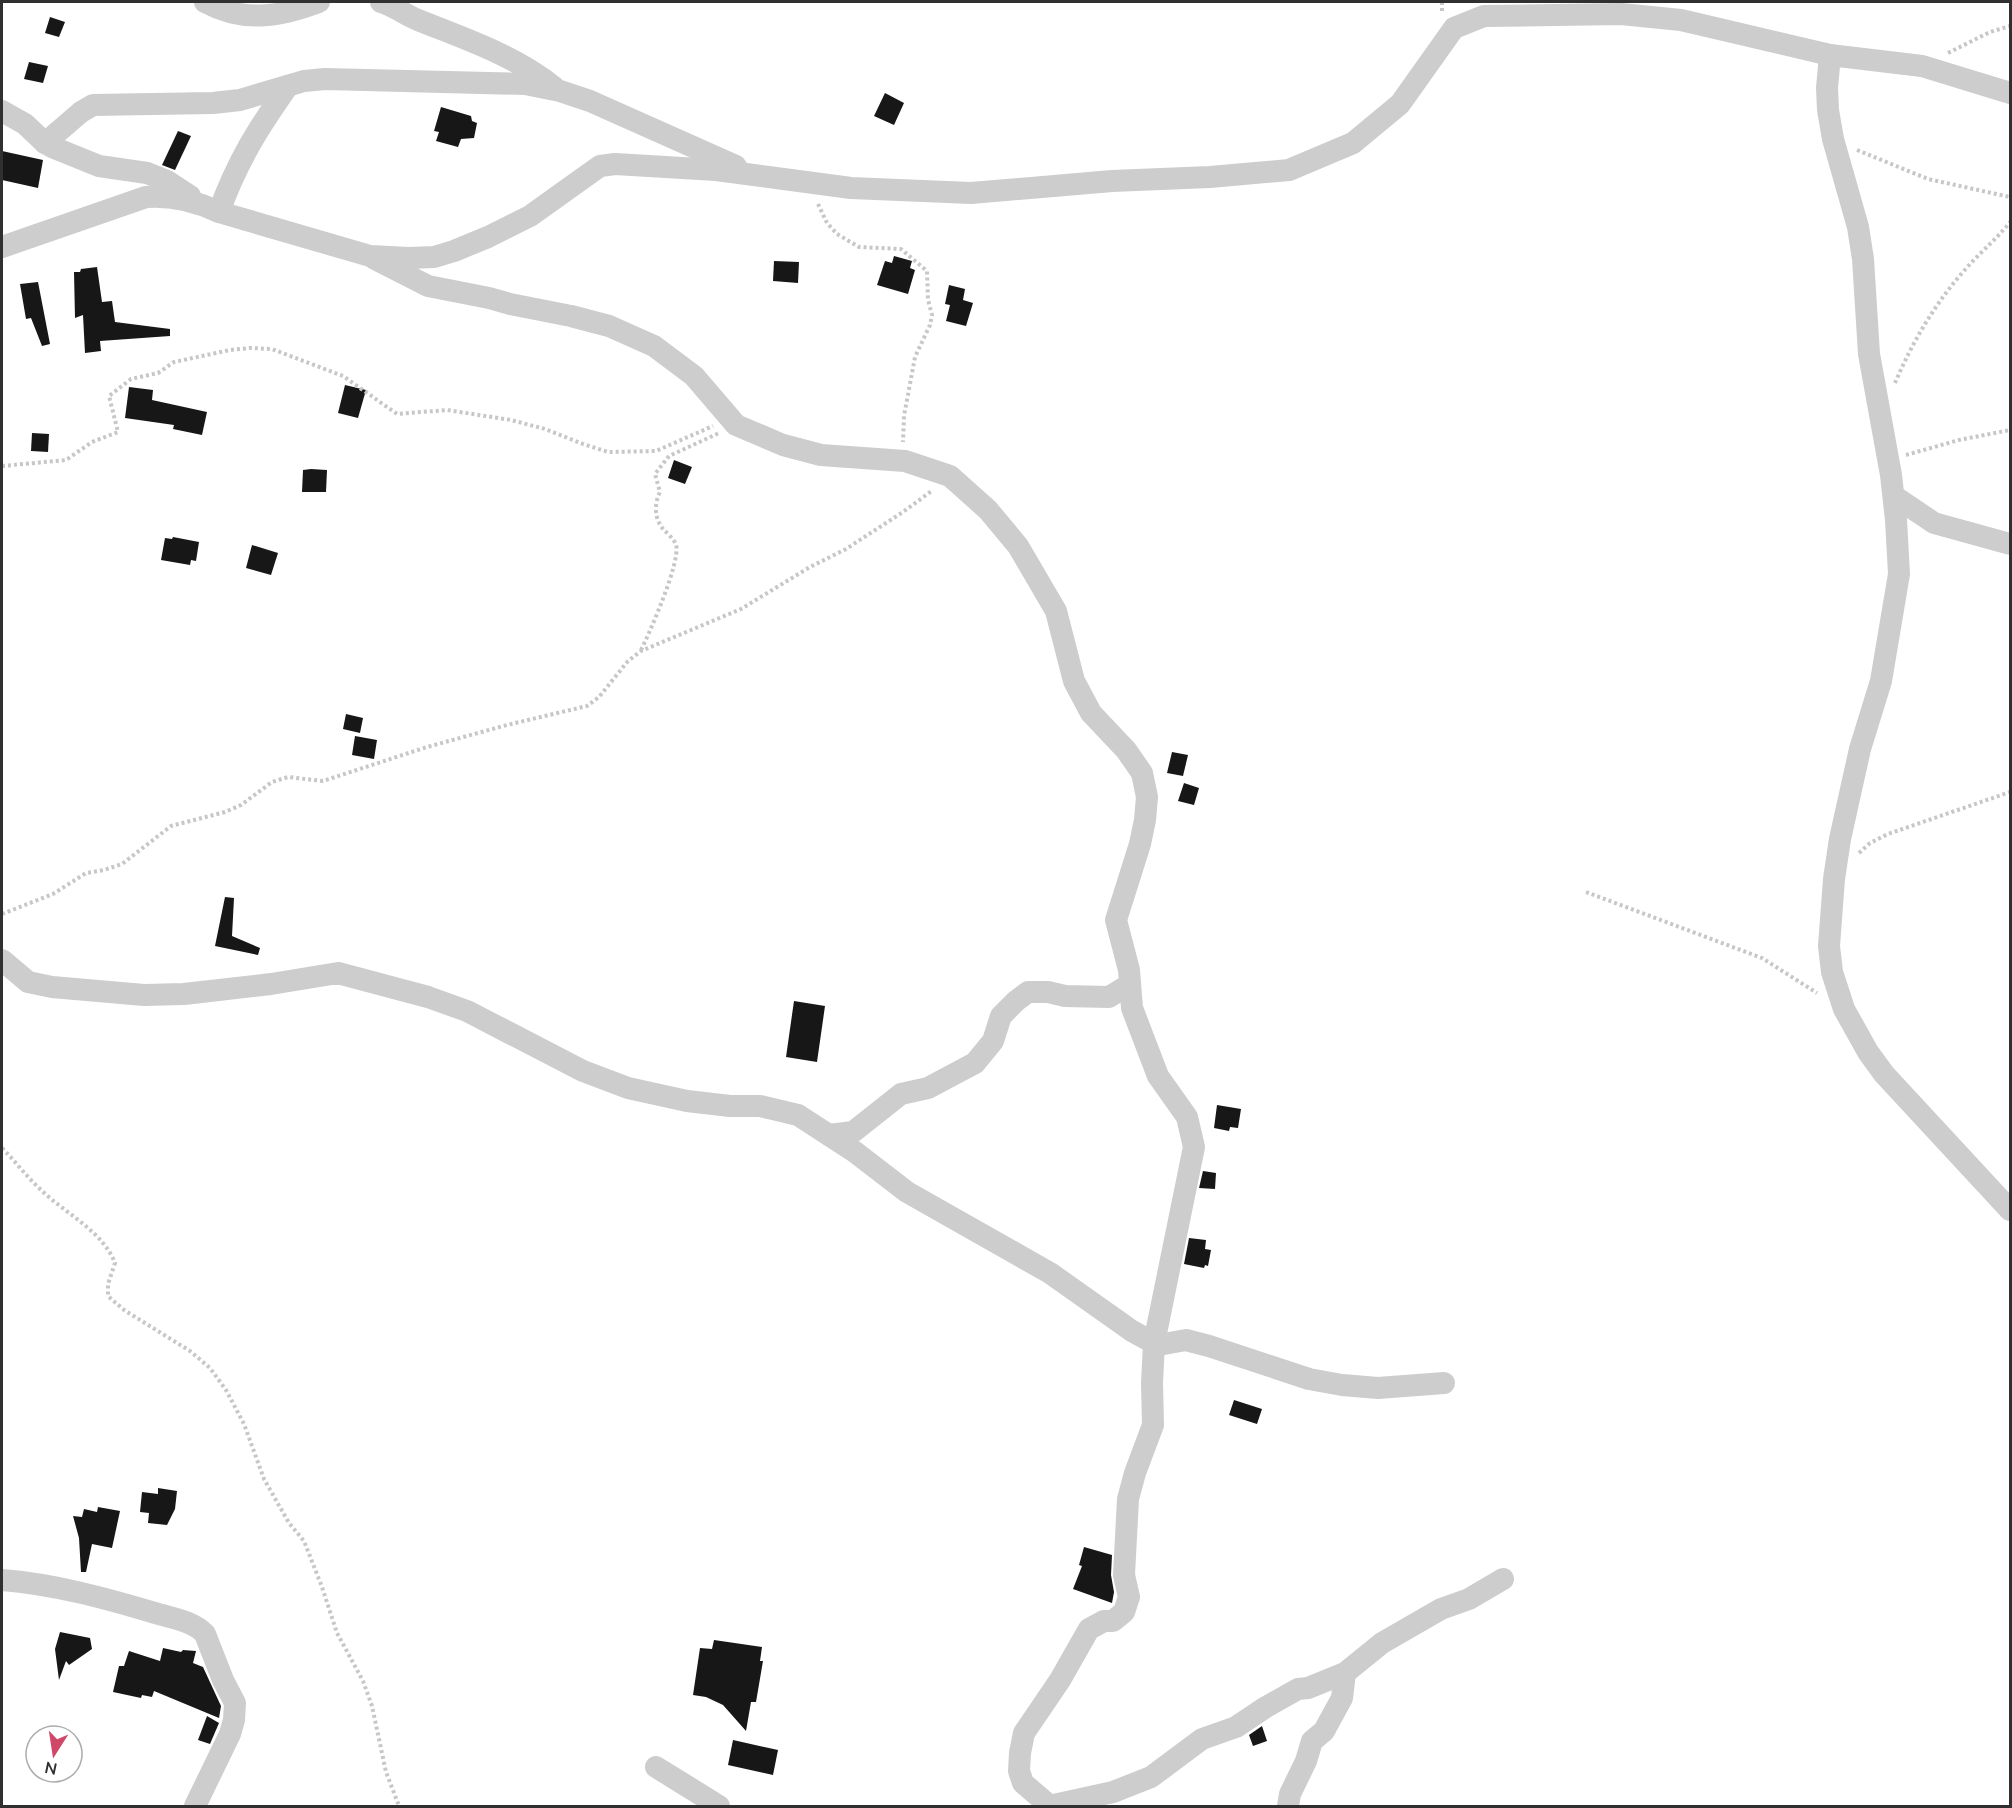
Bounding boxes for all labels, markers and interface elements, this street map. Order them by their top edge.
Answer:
north arrow [24,1724,84,1784]
text: N [43,1758,59,1780]

